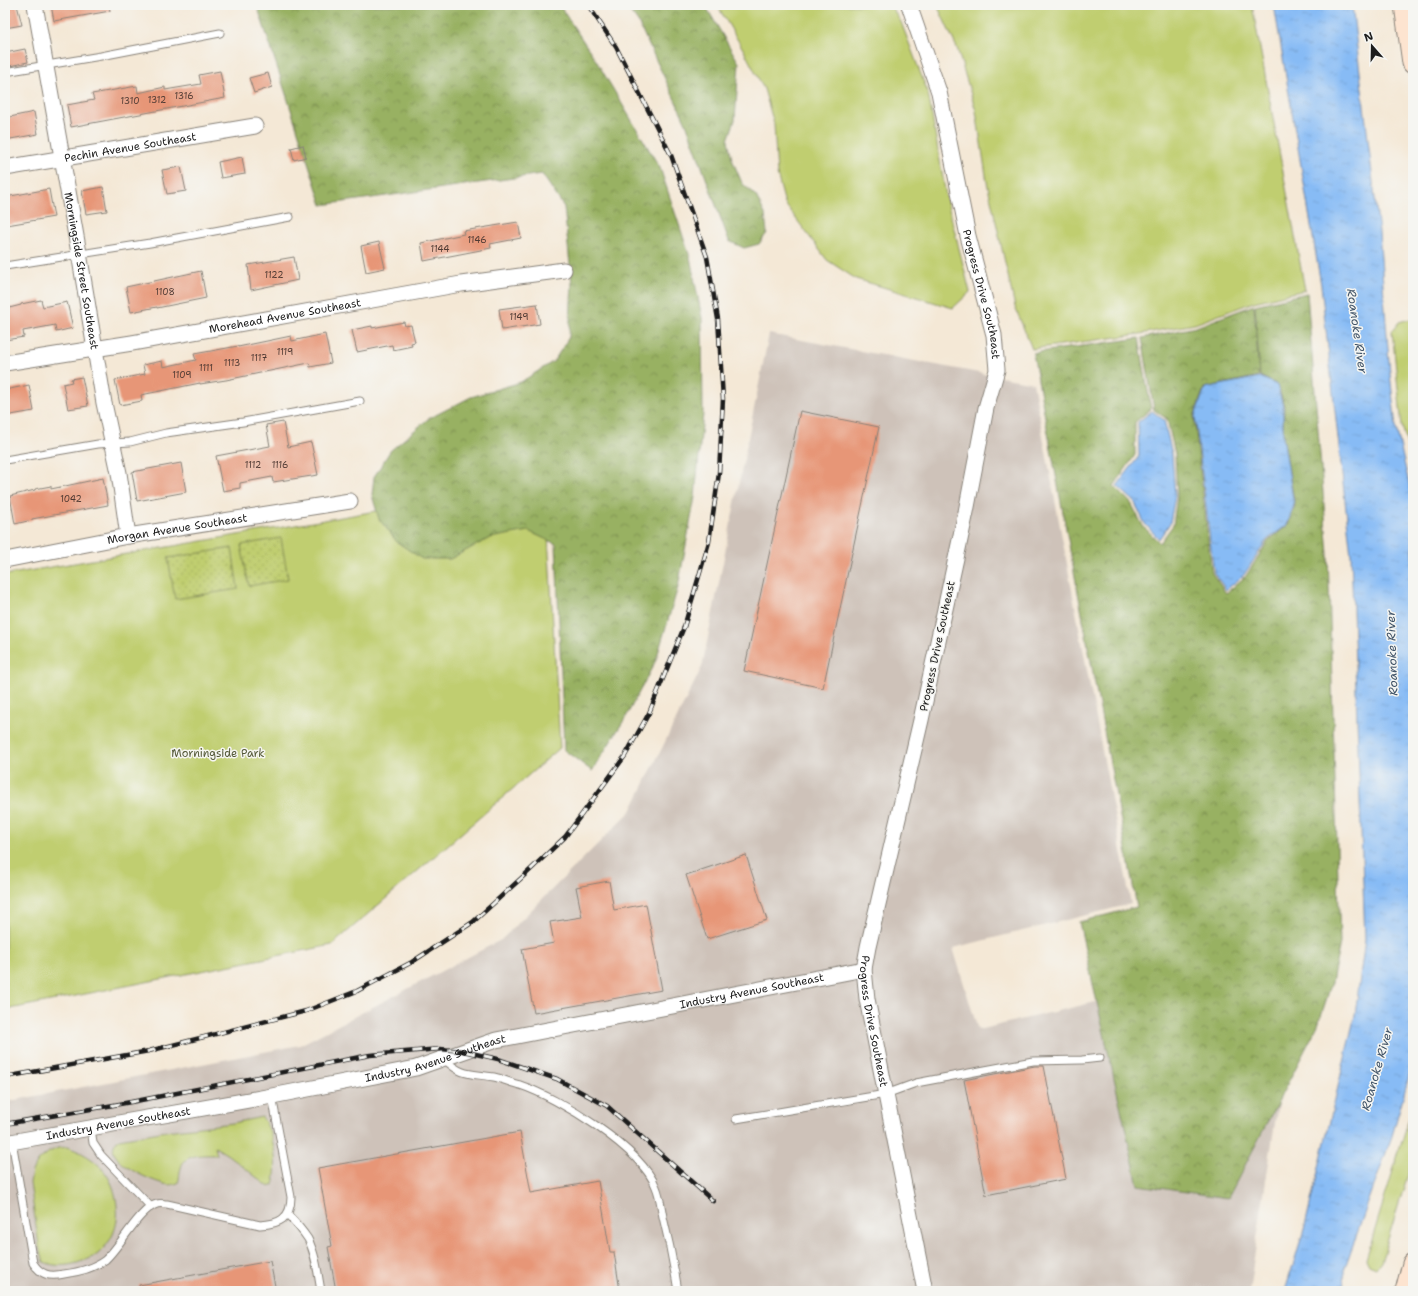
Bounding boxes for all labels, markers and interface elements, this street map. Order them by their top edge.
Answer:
north arrow [1352,26,1392,66]
text: N [1362,28,1376,46]
house number: 1316 [175,90,193,102]
house number: 1312 [148,94,166,106]
house number: 1310 [121,95,139,107]
street label: Pechin Avenue Southeast [63,129,198,166]
street label: Morningside Street Southeast [60,191,102,351]
street label: Progress Drive Southeast [959,228,1003,360]
house number: 1146 [467,234,487,246]
house number: 1144 [430,243,450,255]
house number: 1122 [265,269,283,281]
house number: 1108 [155,286,175,298]
water label: Roanoke River [1343,288,1371,375]
street label: Morehead Avenue Southeast [208,295,362,337]
house number: 1149 [509,311,529,323]
house number: 1119 [277,346,293,358]
house number: 1117 [251,352,267,364]
house number: 1113 [224,357,240,369]
house number: 1111 [199,362,213,374]
house number: 1109 [172,369,192,381]
house number: 1112 [245,459,261,471]
house number: 1116 [272,459,288,471]
house number: 1042 [60,493,82,505]
street label: Morgan Avenue Southeast [106,510,249,548]
street label: Progress Drive Southeast [916,579,959,713]
water label: Roanoke River [1383,610,1401,696]
park label: Morningside Park [171,746,265,761]
street label: Progress Drive Southeast [856,954,891,1088]
street label: Industry Avenue Southeast [679,970,825,1012]
water label: Roanoke River [1358,1025,1397,1112]
street label: Industry Avenue Southeast [364,1031,507,1086]
street label: Industry Avenue Southeast [45,1103,192,1144]

